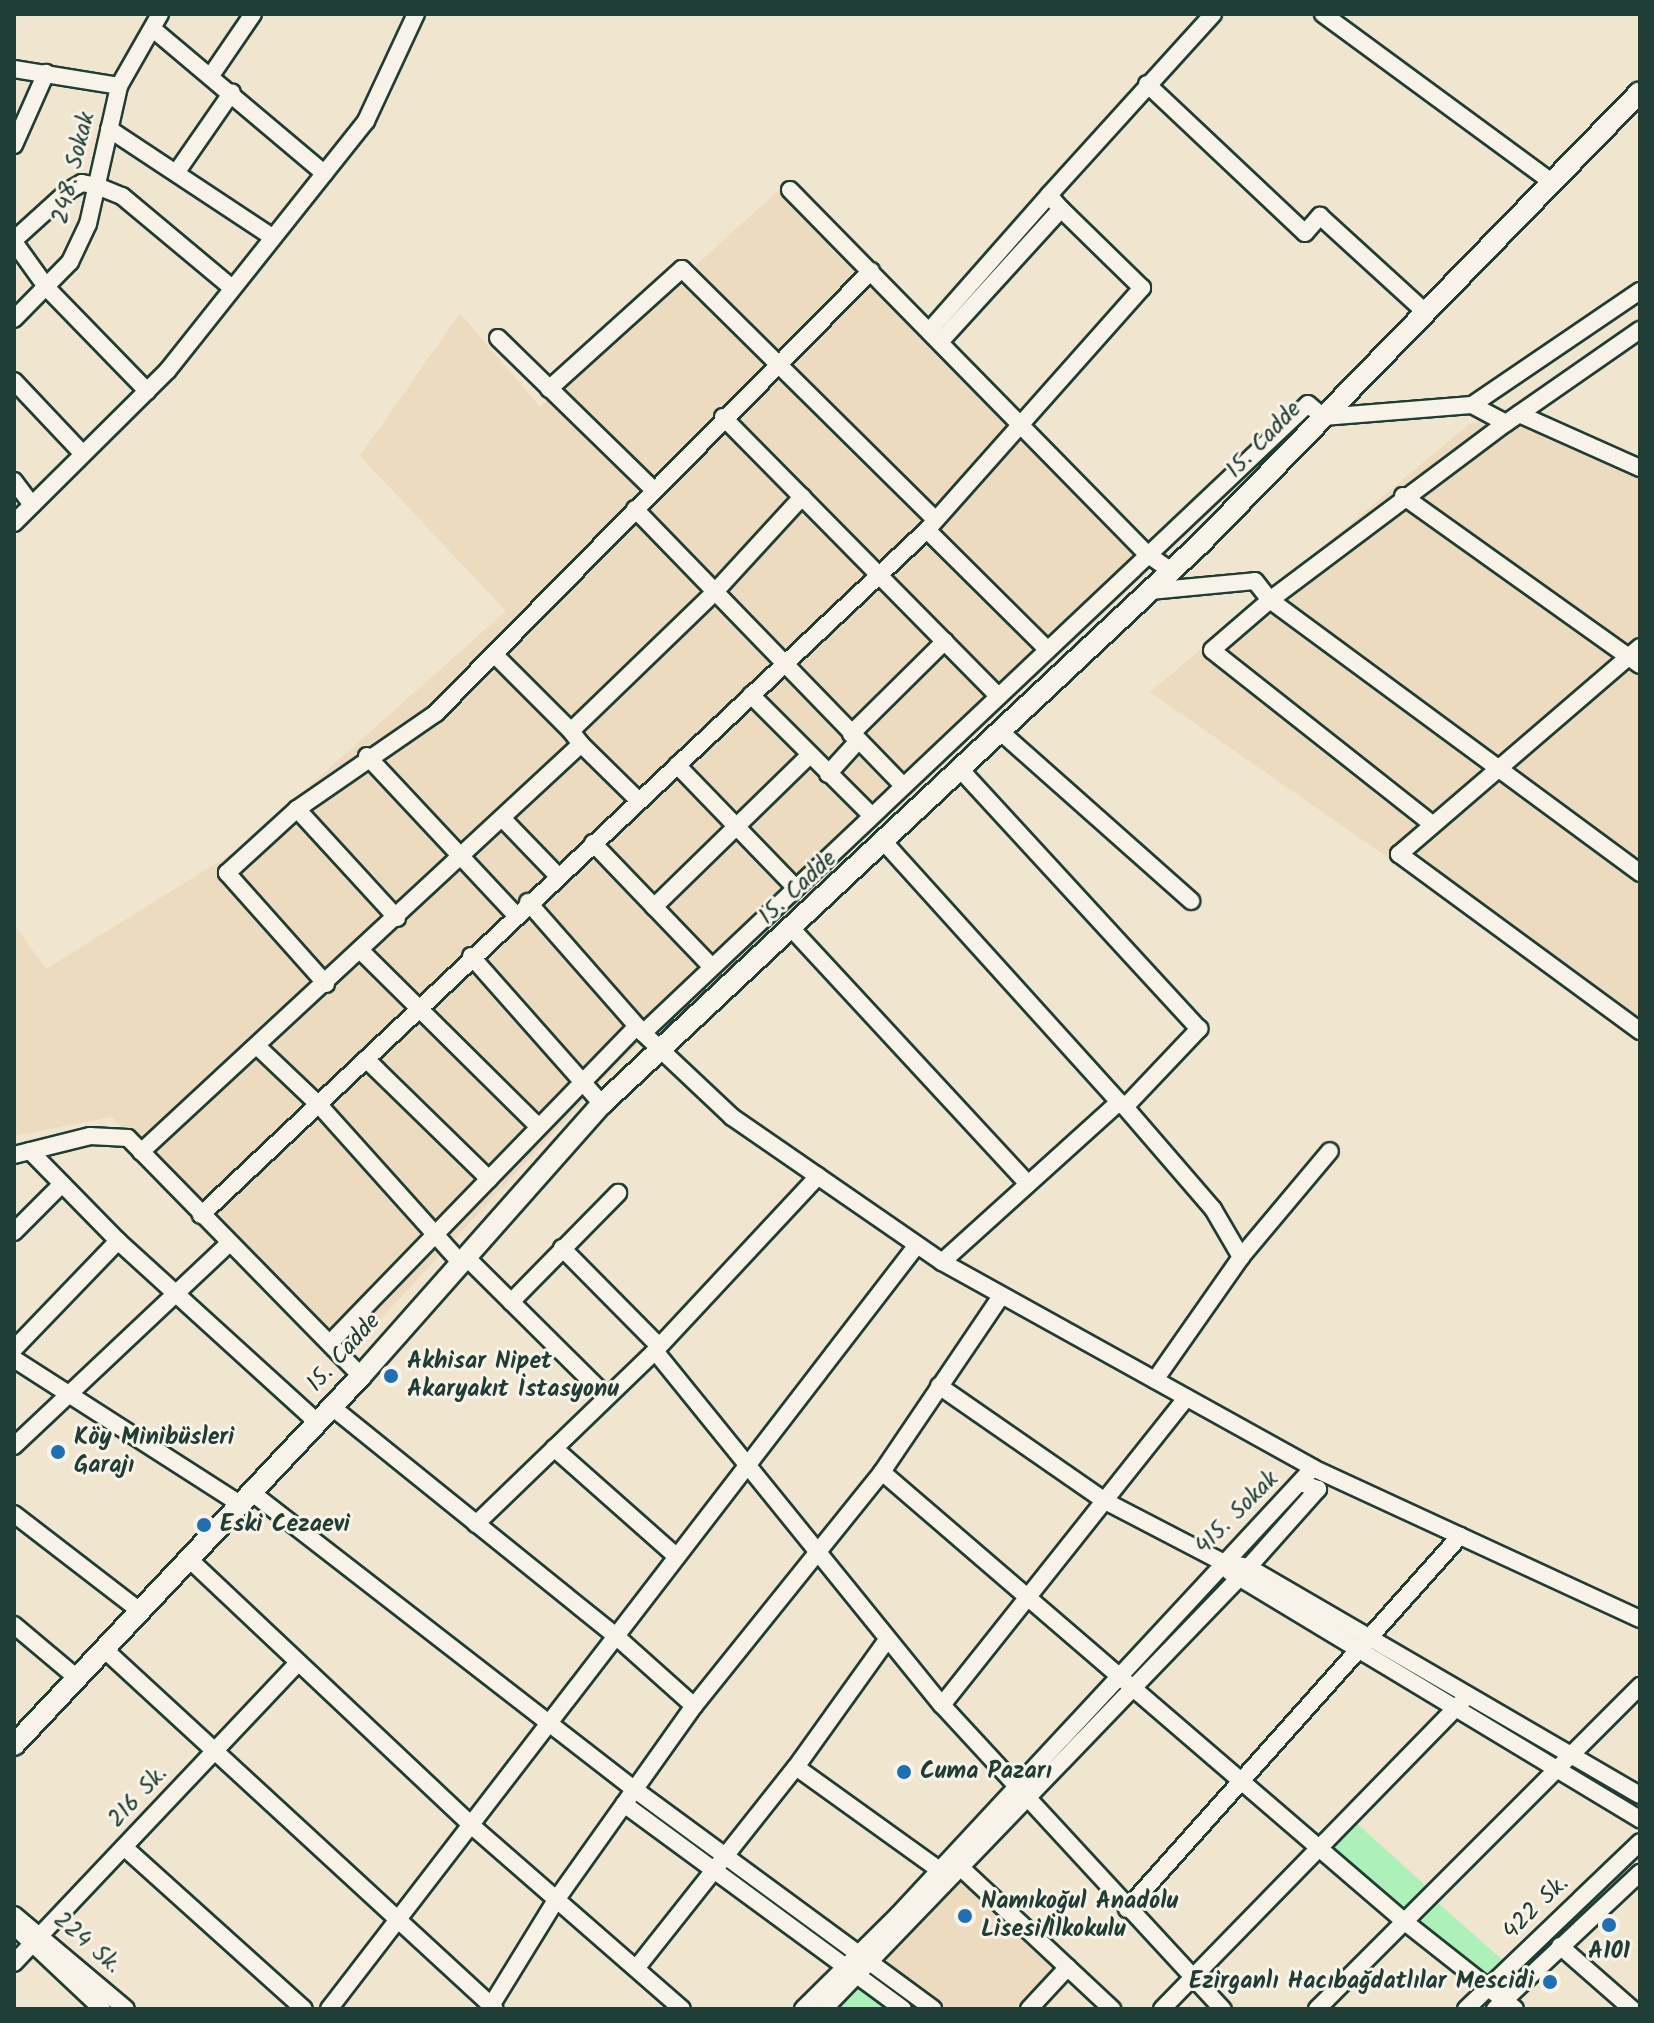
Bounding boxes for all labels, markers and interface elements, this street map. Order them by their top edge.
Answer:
street label: 248. Sokak [46,109,102,227]
street label: 15. Cadde [1220,395,1308,485]
street label: 15. Cadde [753,845,843,931]
street label: 15. Cadde [301,1308,387,1398]
place label: Akhisar Nipet Akaryakıt İstasyonu [407,1348,619,1404]
marker: Akhisar Nipet Akaryakıt İstasyonu [382,1367,400,1385]
place label: Köy Minibüsleri Garajı [74,1424,234,1480]
marker: Köy Minibüsleri Garajı [49,1443,67,1461]
street label: 415. Sokak [1189,1465,1285,1561]
place label: Eski Cezaevi [220,1511,350,1539]
marker: Eski Cezaevi [195,1516,213,1534]
place label: Cuma Pazarı [920,1758,1052,1786]
street label: 216 Sk. [102,1760,174,1834]
marker: Cuma Pazarı [895,1763,913,1781]
street label: 422 Sk. [1497,1870,1575,1946]
place label: Namıkoğul Anadolu Lisesi/İlkokulu [981,1888,1178,1944]
street label: 224 Sk. [47,1906,127,1980]
marker: Namıkoğul Anadolu Lisesi/İlkokulu [956,1907,974,1925]
marker: A101 [1600,1916,1618,1934]
place label: A101 [1588,1938,1630,1966]
place label: Ezirganlı Hacıbağdatlılar Mescidi [1189,1968,1534,1996]
marker: Ezirganlı Hacıbağdatlılar Mescidi [1541,1973,1559,1991]

